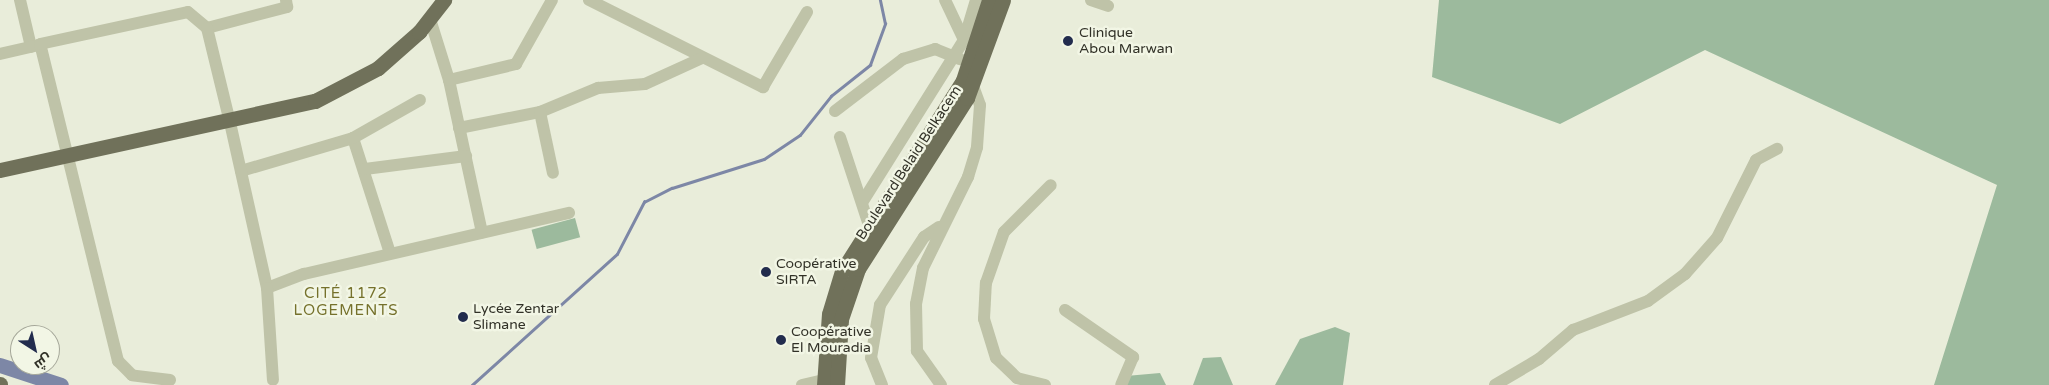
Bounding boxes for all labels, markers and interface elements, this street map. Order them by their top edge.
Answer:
place label: Clinique Abou Marwan [1079,25,1173,58]
marker: Clinique Abou Marwan [1061,34,1075,48]
street label: Boulevard Belaid Belkacem [853,83,965,243]
place label: Coopérative SIRTA [776,256,856,288]
marker: Coopérative SIRTA [760,266,772,278]
district label: CITÉ 1172 LOGEMENTS [292,284,400,319]
place label: Lycée Zentar Slimane [473,301,559,334]
marker: Lycée Zentar Slimane [457,311,469,323]
place label: Coopérative El Mouradia [791,324,871,357]
north arrow [10,325,60,375]
marker: Coopérative El Mouradia [775,334,787,346]
text: ش [31,350,56,374]

